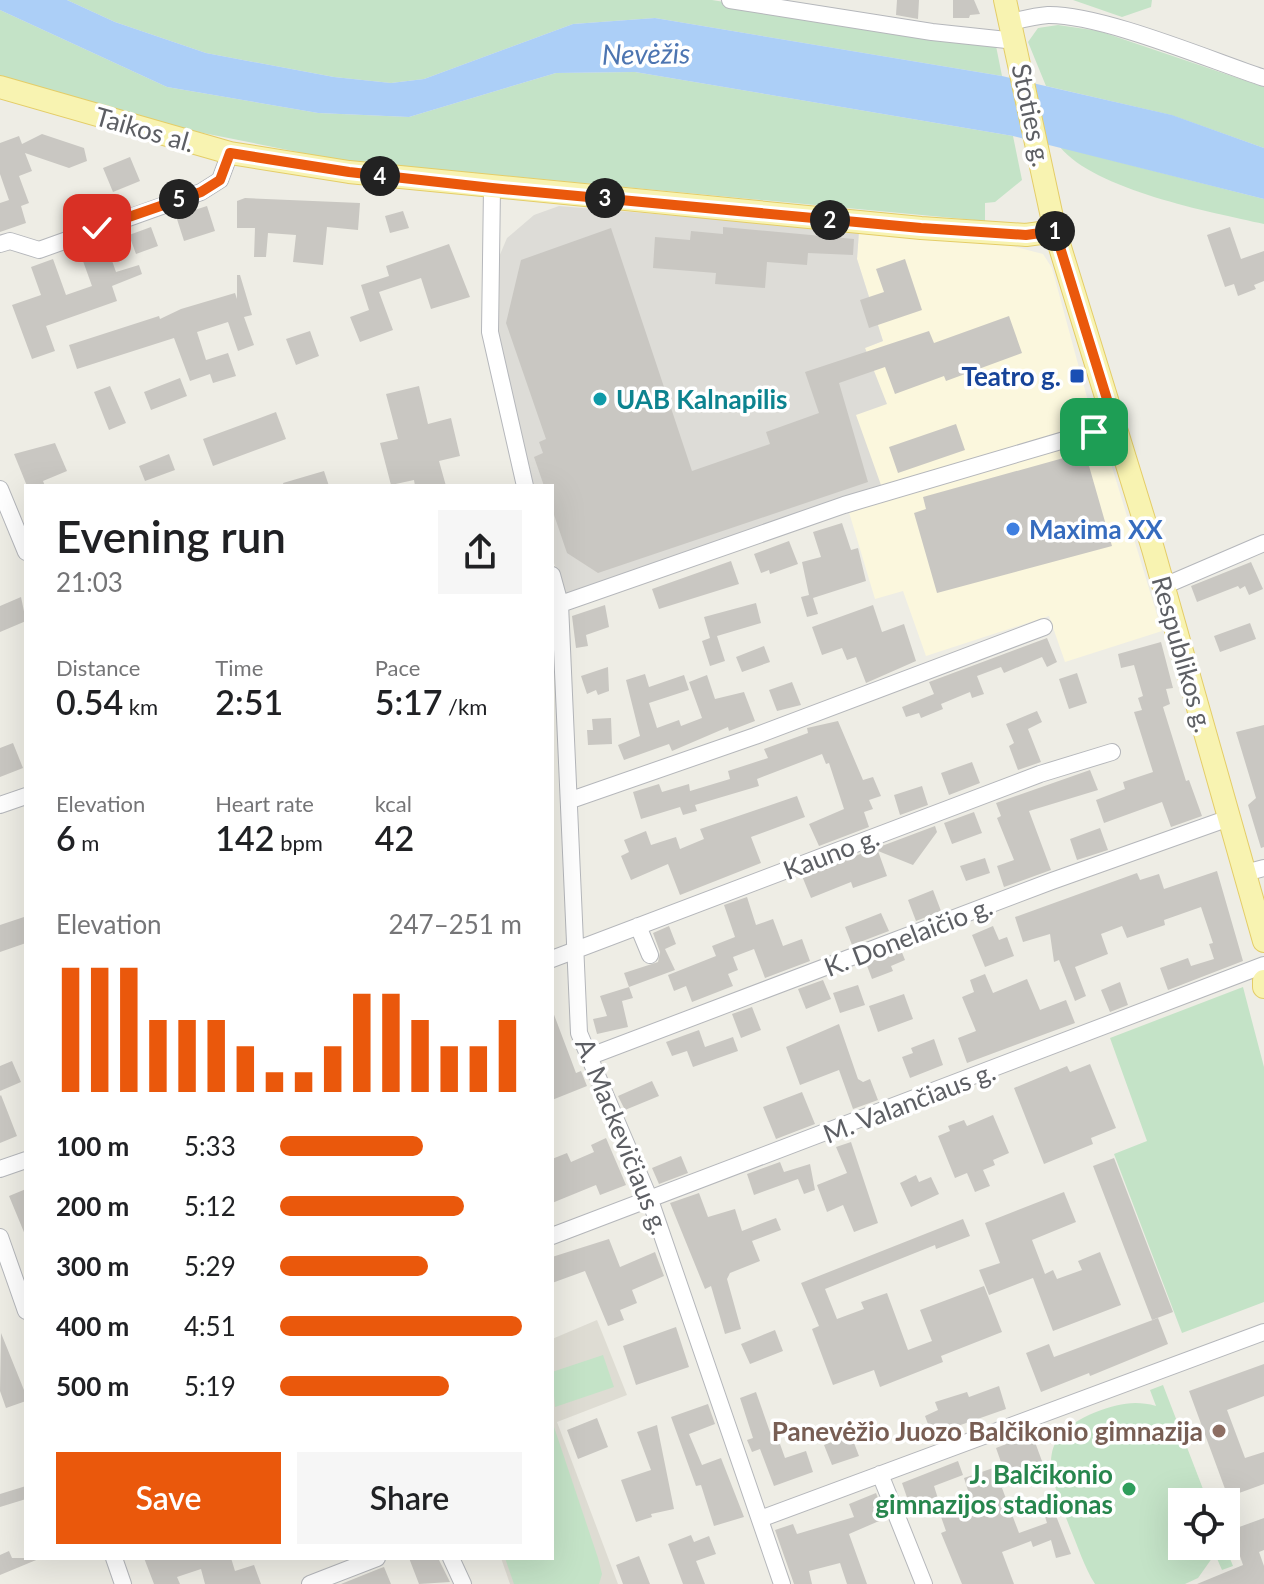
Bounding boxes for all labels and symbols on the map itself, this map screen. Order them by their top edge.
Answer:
water label: Nevėžis [601,35,691,71]
street label: Stoties g. [1005,61,1059,169]
street label: Taikos al. [92,100,198,158]
pin: 4 [360,156,400,196]
pin: 3 [585,178,625,218]
pin: 5 [159,179,199,219]
pin [63,194,131,262]
pin: 2 [810,200,850,240]
pin: 1 [1035,211,1075,251]
place label: Teatro g. [961,360,1061,392]
marker: Teatro g. [1068,367,1086,385]
place label: UAB Kalnapilis [616,383,788,415]
marker: UAB Kalnapilis [591,390,609,408]
pin [1060,398,1128,466]
place label: Maxima XX [1029,513,1163,545]
marker: Maxima XX [1004,520,1022,538]
street label: Respublikos g. [1145,572,1221,736]
street label: Kauno g. [779,820,883,886]
street label: K. Donelaičio g. [819,889,997,983]
street label: A. Mackevičiaus g. [569,1033,677,1239]
street label: M. Valančiaus g. [818,1054,1000,1150]
place label: Panevėžio Juozo Balčikonio gimnazija [772,1415,1203,1447]
marker: Panevėžio Juozo Balčikonio gimnazija [1210,1422,1228,1440]
place label: J. Balčikonio gimnazijos stadionas [875,1458,1113,1520]
marker: J. Balčikonio gimnazijos stadionas [1120,1480,1138,1498]

